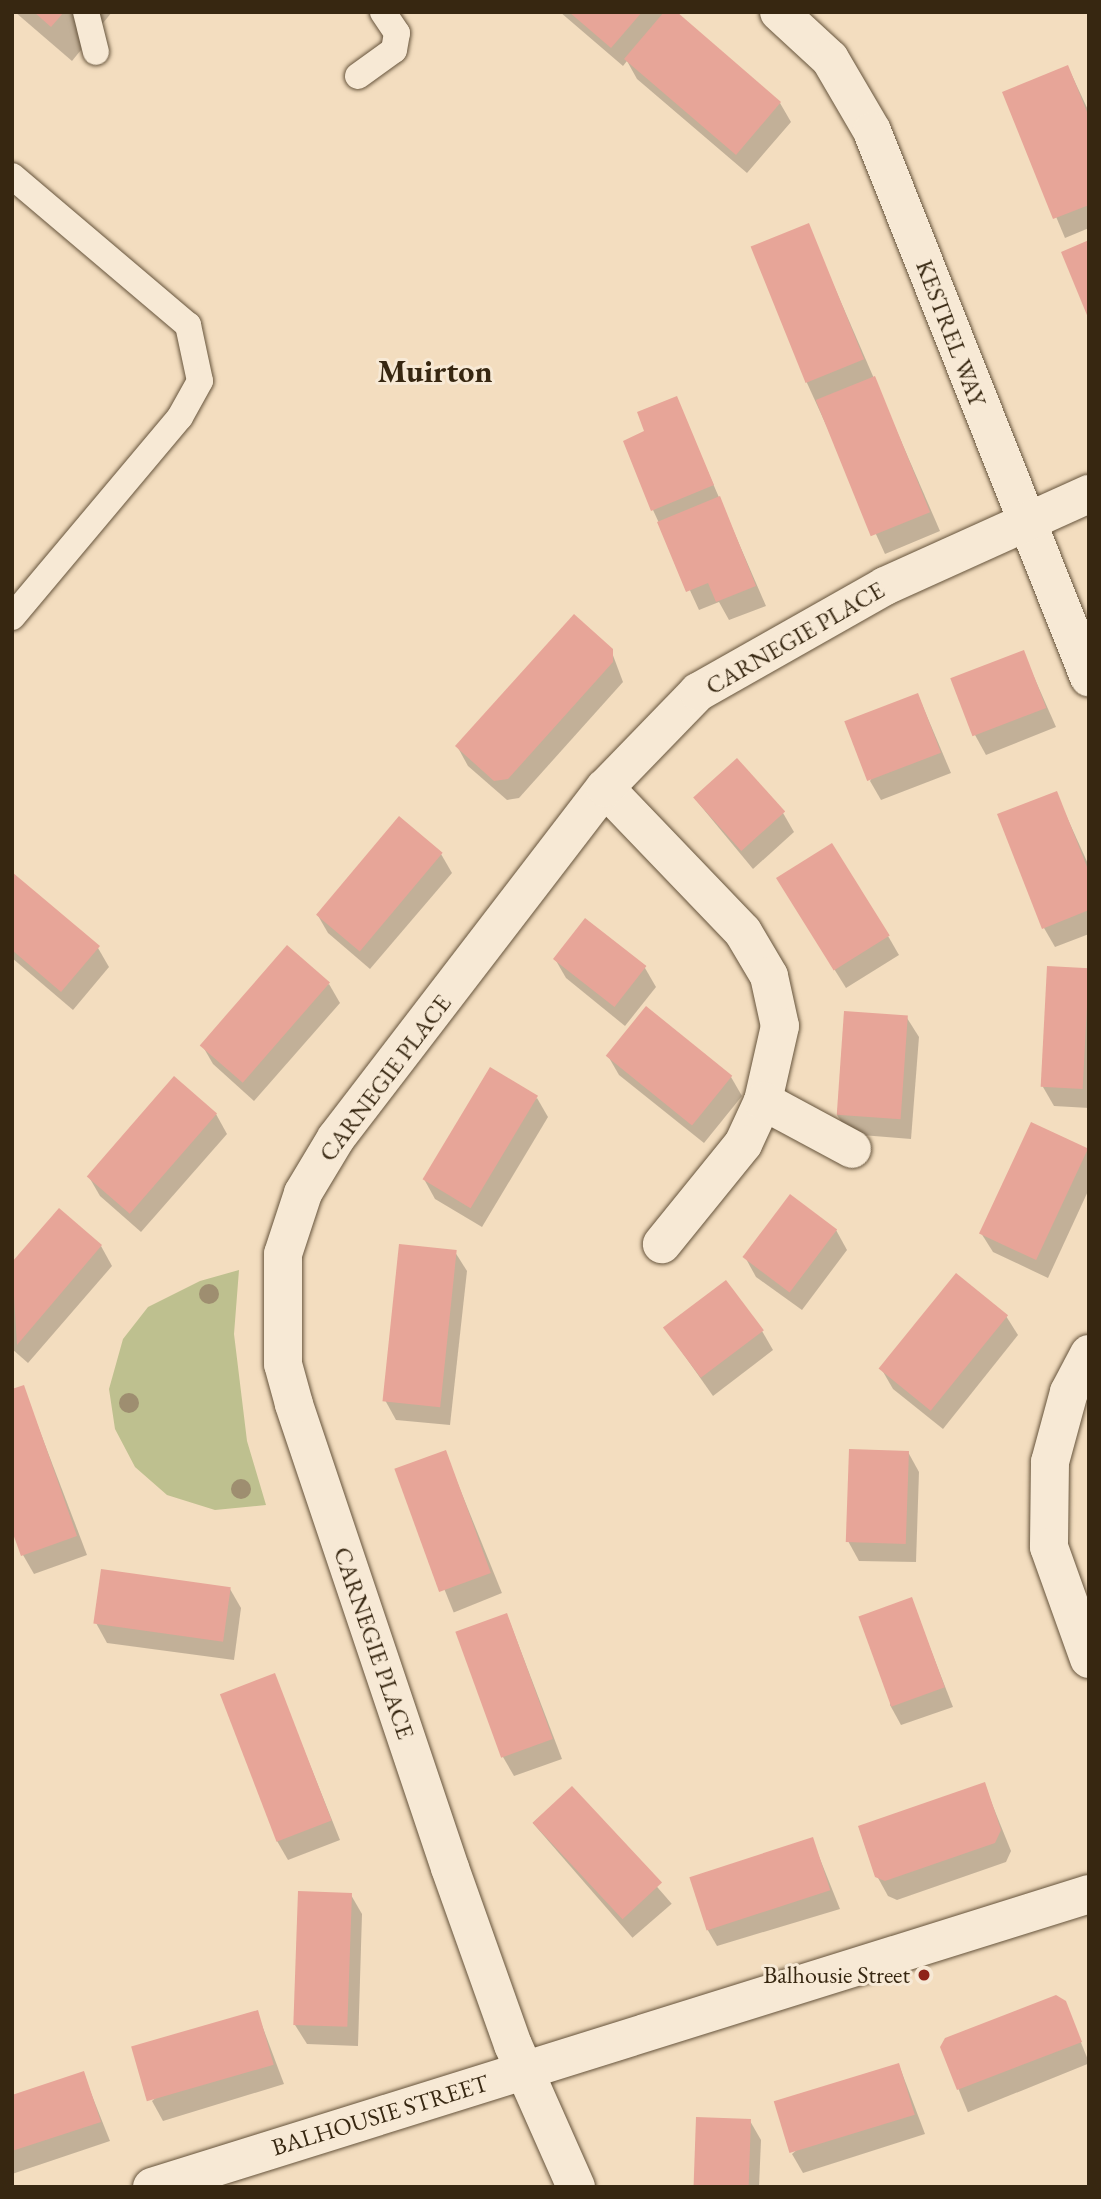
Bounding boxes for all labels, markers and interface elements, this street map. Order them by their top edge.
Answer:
street label: KESTREL WAY [910,256,992,410]
district label: Muirton [377,352,493,390]
street label: CARNEGIE PLACE [701,575,889,701]
street label: CARNEGIE PLACE [313,989,457,1167]
street label: CARNEGIE PLACE [328,1543,420,1743]
place label: Balhousie Street [763,1961,910,1989]
marker: Balhousie Street [916,1967,932,1983]
street label: BALHOUSIE STREET [268,2068,492,2162]

